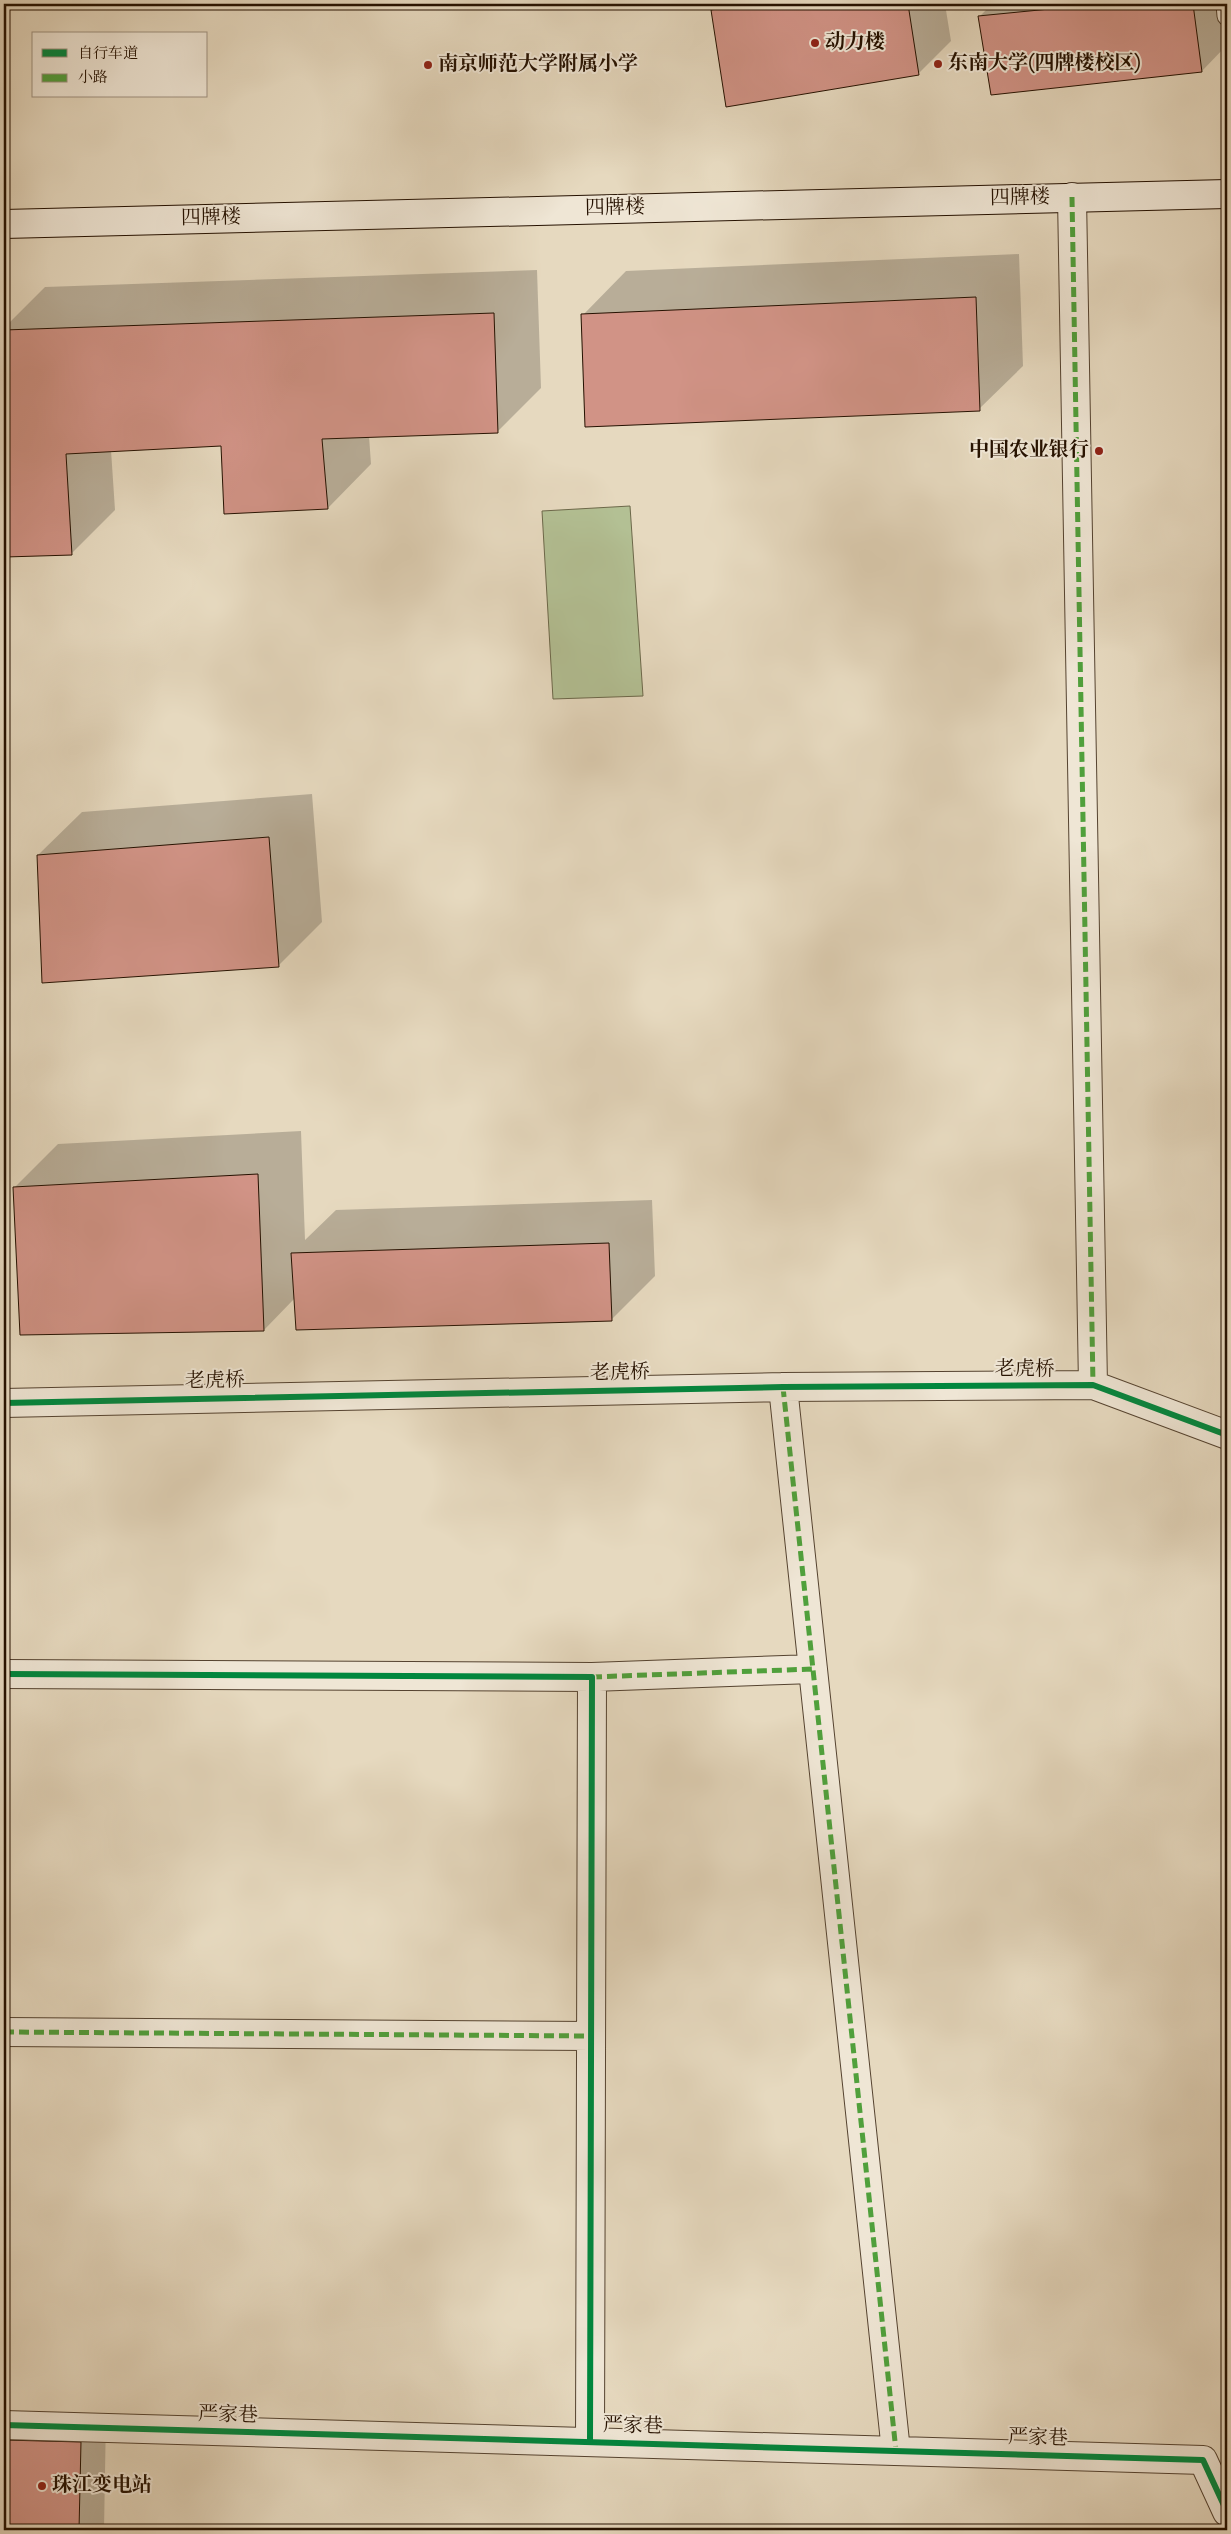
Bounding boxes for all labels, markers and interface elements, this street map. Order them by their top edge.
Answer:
place label: 动力楼 [825,29,885,58]
legend [32,32,208,98]
marker: 动力楼 [809,37,821,49]
text: 自行车道 [78,44,138,65]
place label: 东南大学(四牌楼校区) [948,50,1141,79]
place label: 南京师范大学附属小学 [438,51,638,80]
marker: 东南大学(四牌楼校区) [932,58,944,70]
marker: 南京师范大学附属小学 [422,59,434,71]
text: 小路 [78,68,108,89]
street label: 四牌楼 [990,184,1050,214]
street label: 四牌楼 [585,194,645,224]
street label: 四牌楼 [181,204,241,234]
place label: 中国农业银行 [969,437,1089,466]
marker: 中国农业银行 [1093,445,1105,457]
street label: 老虎桥 [995,1356,1055,1385]
street label: 老虎桥 [590,1359,650,1389]
street label: 老虎桥 [185,1367,245,1397]
street label: 严家巷 [198,2400,258,2432]
street label: 严家巷 [603,2411,663,2443]
street label: 严家巷 [1008,2423,1068,2455]
place label: 珠江变电站 [52,2472,152,2501]
marker: 珠江变电站 [36,2480,48,2492]

